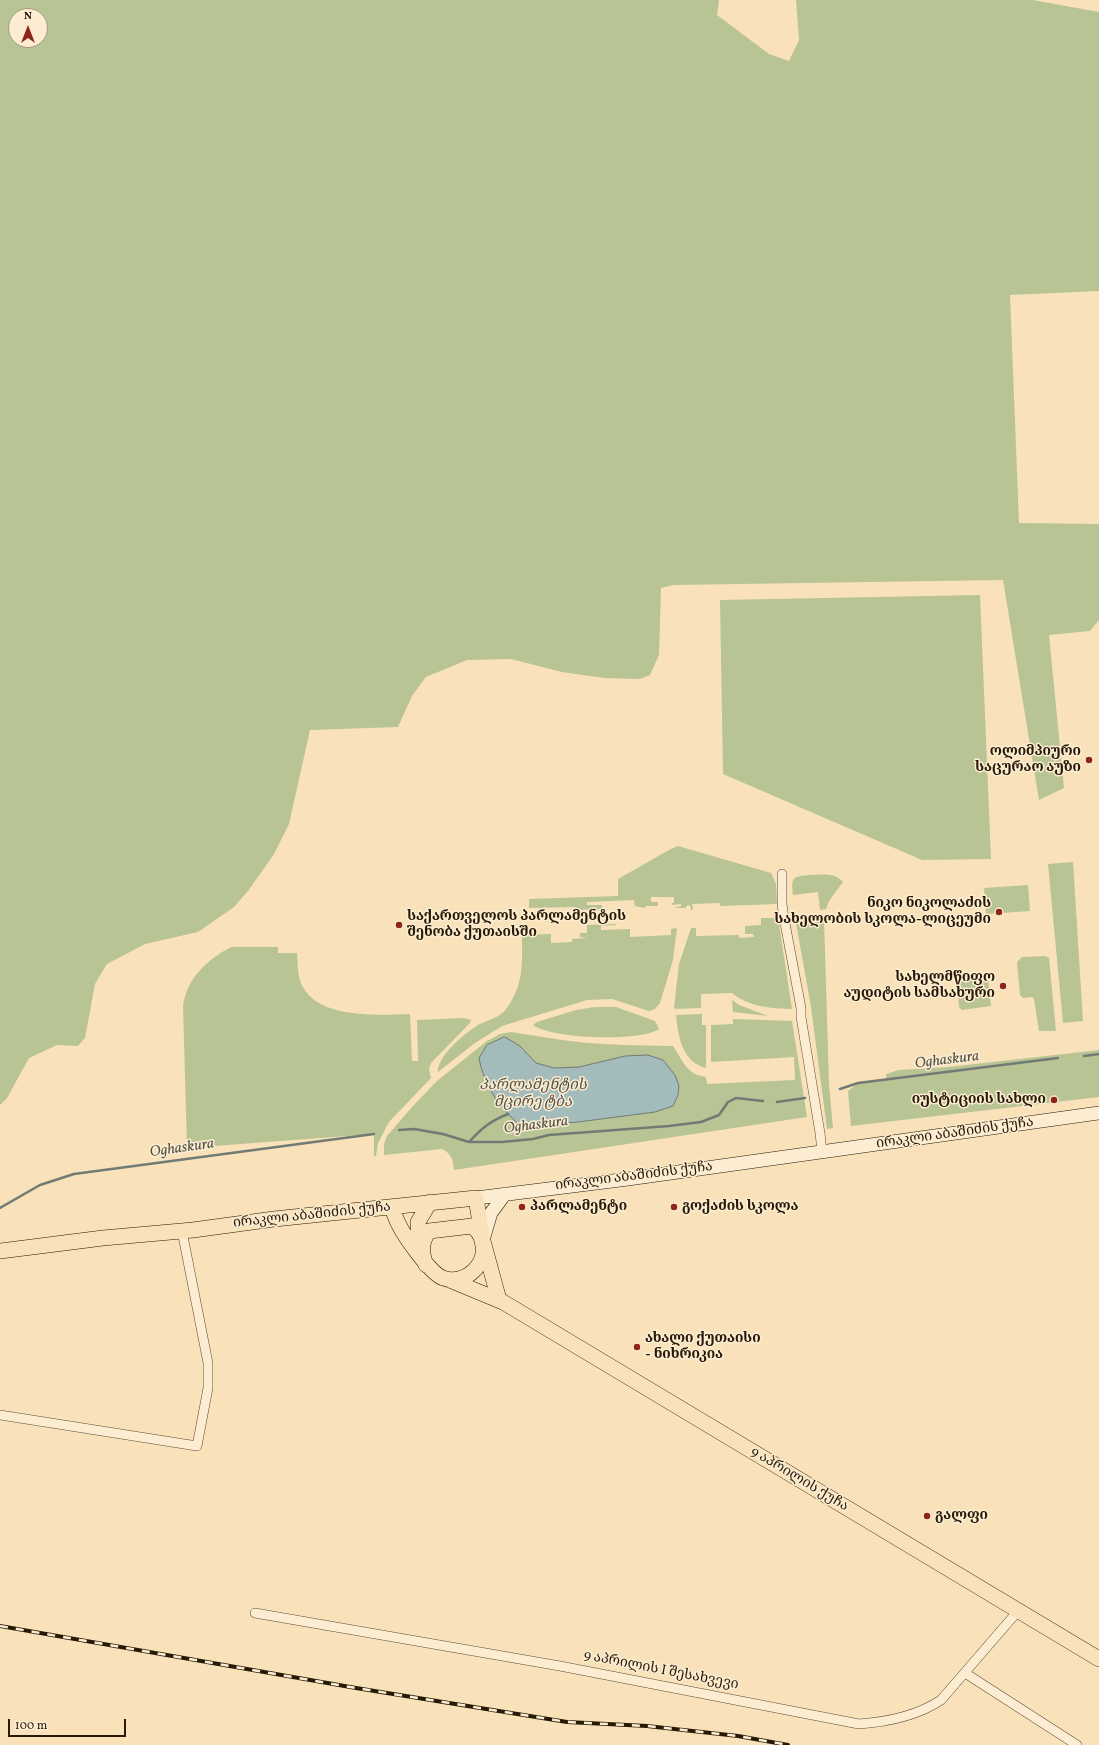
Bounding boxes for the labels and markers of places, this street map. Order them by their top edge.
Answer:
place label: ოლიმპიური საცურაო აუზი [975,744,1081,776]
marker: ოლიმპიური საცურაო აუზი [1084,755,1094,765]
place label: ნიკო ნიკოლაძის სახელობის სკოლა-ლიცეუმი [774,896,991,928]
marker: ნიკო ნიკოლაძის სახელობის სკოლა-ლიცეუმი [994,907,1004,917]
place label: საქართველოს პარლამენტის შენობა ქუთაისში [407,909,626,942]
marker: საქართველოს პარლამენტის შენობა ქუთაისში [394,920,404,930]
place label: სახელმწიფო აუდიტის სამსახური [843,970,995,1002]
marker: სახელმწიფო აუდიტის სამსახური [998,981,1008,991]
place label: იუსტიციის სახლი [912,1092,1046,1108]
marker: იუსტიციის სახლი [1049,1095,1059,1105]
place label: პარლამენტი [530,1199,627,1215]
place label: გოქაძის სკოლა [682,1199,798,1215]
marker: პარლამენტი [517,1202,527,1212]
marker: გოქაძის სკოლა [669,1202,679,1212]
place label: ახალი ქუთაისი - ნიხრიკია [645,1331,761,1364]
marker: ახალი ქუთაისი - ნიხრიკია [632,1342,642,1352]
place label: გალფი [935,1508,988,1524]
marker: გალფი [922,1511,932,1521]

